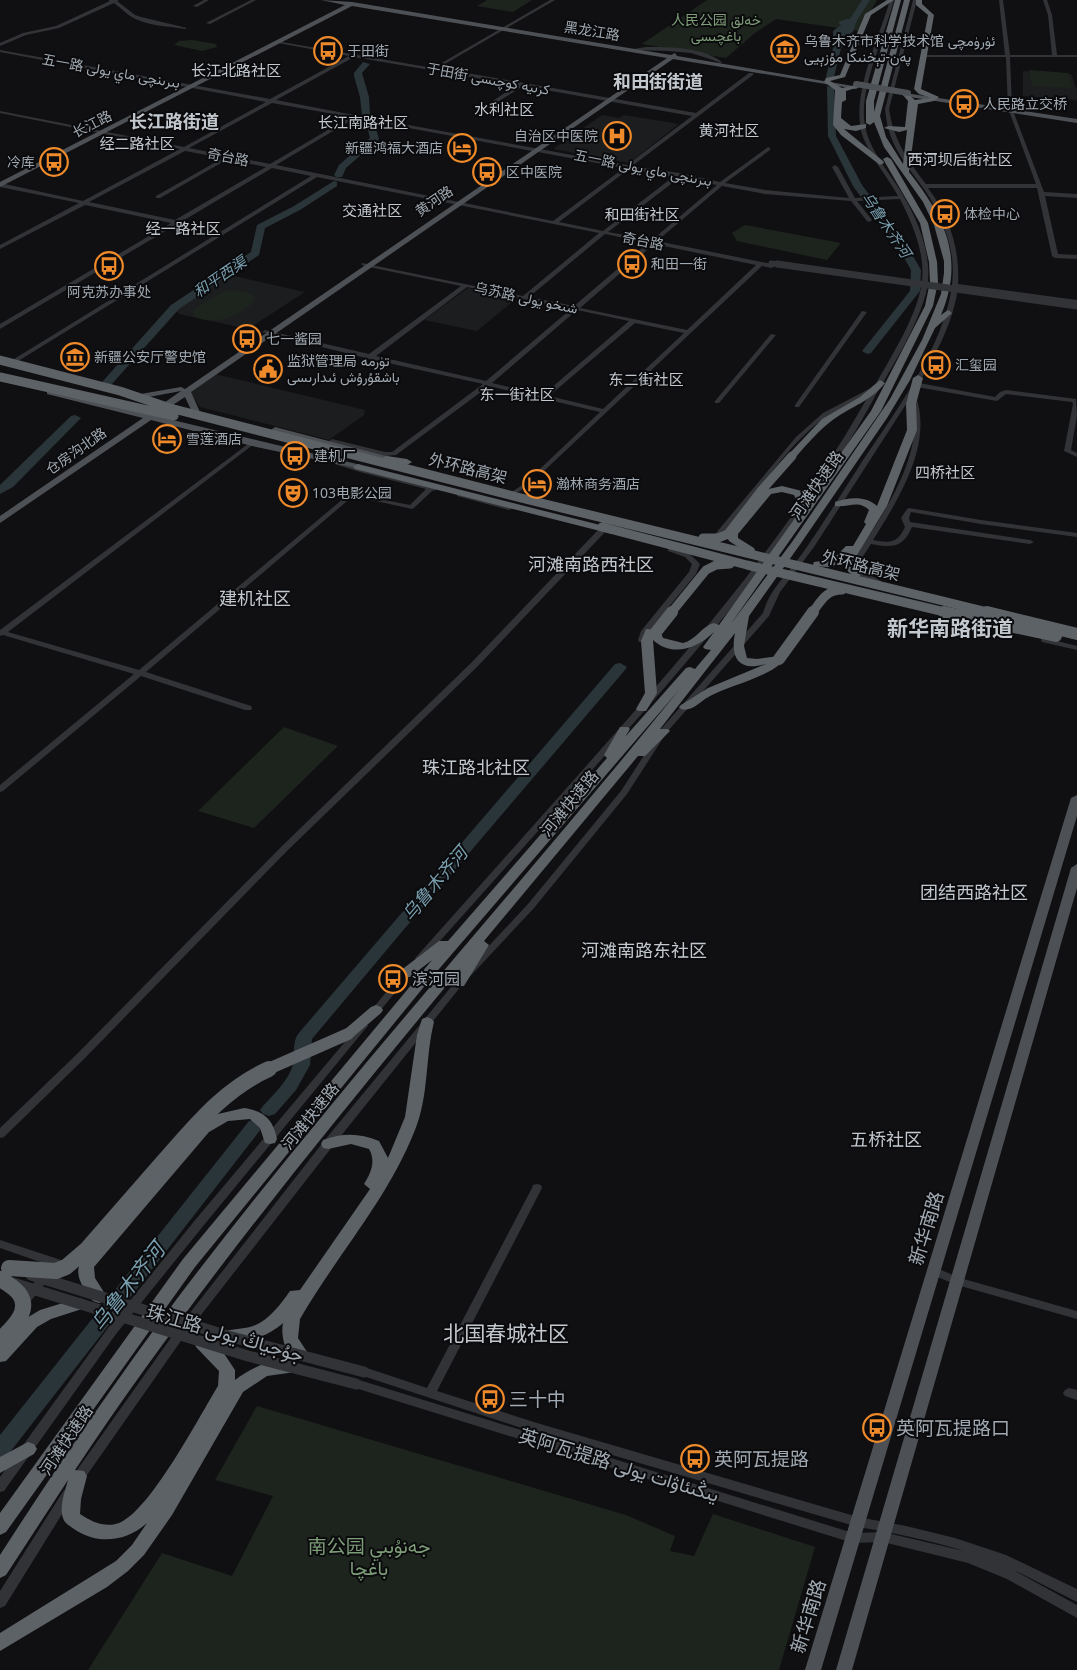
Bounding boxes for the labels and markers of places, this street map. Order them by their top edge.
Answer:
place label: 乌鲁木齐市科学技术馆 ئۈرۈمچى پەن-تېخنىكا مۇزېيى [804,31,995,67]
museum icon: 乌鲁木齐市科学技术馆 ئۈرۈمچى پەن-تېخنىكا مۇزېيى [770,34,800,64]
bus stop icon: 于田街 [313,36,343,66]
place label: 于田街 [347,41,389,60]
bus stop icon: 人民路立交桥 [949,89,979,119]
place label: 人民路立交桥 [983,94,1067,113]
hospital icon: 自治区中医院 [602,121,632,151]
place label: 自治区中医院 [514,126,598,145]
hotel icon: 新疆鸿福大酒店 [447,133,477,163]
place label: 新疆鸿福大酒店 [345,138,443,157]
bus stop icon: 冷库 [39,147,69,177]
place label: 冷库 [7,152,35,171]
bus stop icon: 区中医院 [472,157,502,187]
place label: 区中医院 [506,162,562,181]
bus stop icon: 体检中心 [930,199,960,229]
place label: 体检中心 [964,204,1020,223]
bus stop icon: 和田一街 [617,249,647,279]
bus stop icon: 阿克苏办事处 [94,251,124,281]
place label: 和田一街 [651,254,707,273]
place label: 阿克苏办事处 [67,282,151,301]
bus stop icon: 七一酱园 [232,324,262,354]
place label: 七一酱园 [266,329,322,348]
museum icon: 新疆公安厅警史馆 [60,342,90,372]
place label: 新疆公安厅警史馆 [94,347,206,366]
bus stop icon: 汇玺园 [921,350,951,380]
place label: 监狱管理局 تۈرمە باشقۇرۇش ئىدارىسى [287,351,400,386]
public building icon: 监狱管理局 تۈرمە باشقۇرۇش ئىدارىسى [253,354,283,384]
place label: 汇玺园 [955,355,997,374]
hotel icon: 雪莲酒店 [152,424,182,454]
place label: 雪莲酒店 [186,429,242,448]
bus stop icon: 建机厂 [280,441,310,471]
place label: 建机厂 [314,446,356,465]
hotel icon: 瀚林商务酒店 [522,469,552,499]
place label: 瀚林商务酒店 [556,474,640,493]
theatre icon: 103电影公园 [278,478,308,508]
place label: 103电影公园 [312,483,392,502]
bus stop icon: 滨河园 [378,964,408,994]
place label: 滨河园 [412,968,460,990]
bus stop icon: 三十中 [475,1384,505,1414]
place label: 三十中 [509,1386,566,1412]
bus stop icon: 英阿瓦提路口 [862,1413,892,1443]
place label: 英阿瓦提路口 [896,1415,1010,1441]
bus stop icon: 英阿瓦提路 [680,1444,710,1474]
place label: 英阿瓦提路 [714,1446,809,1472]

